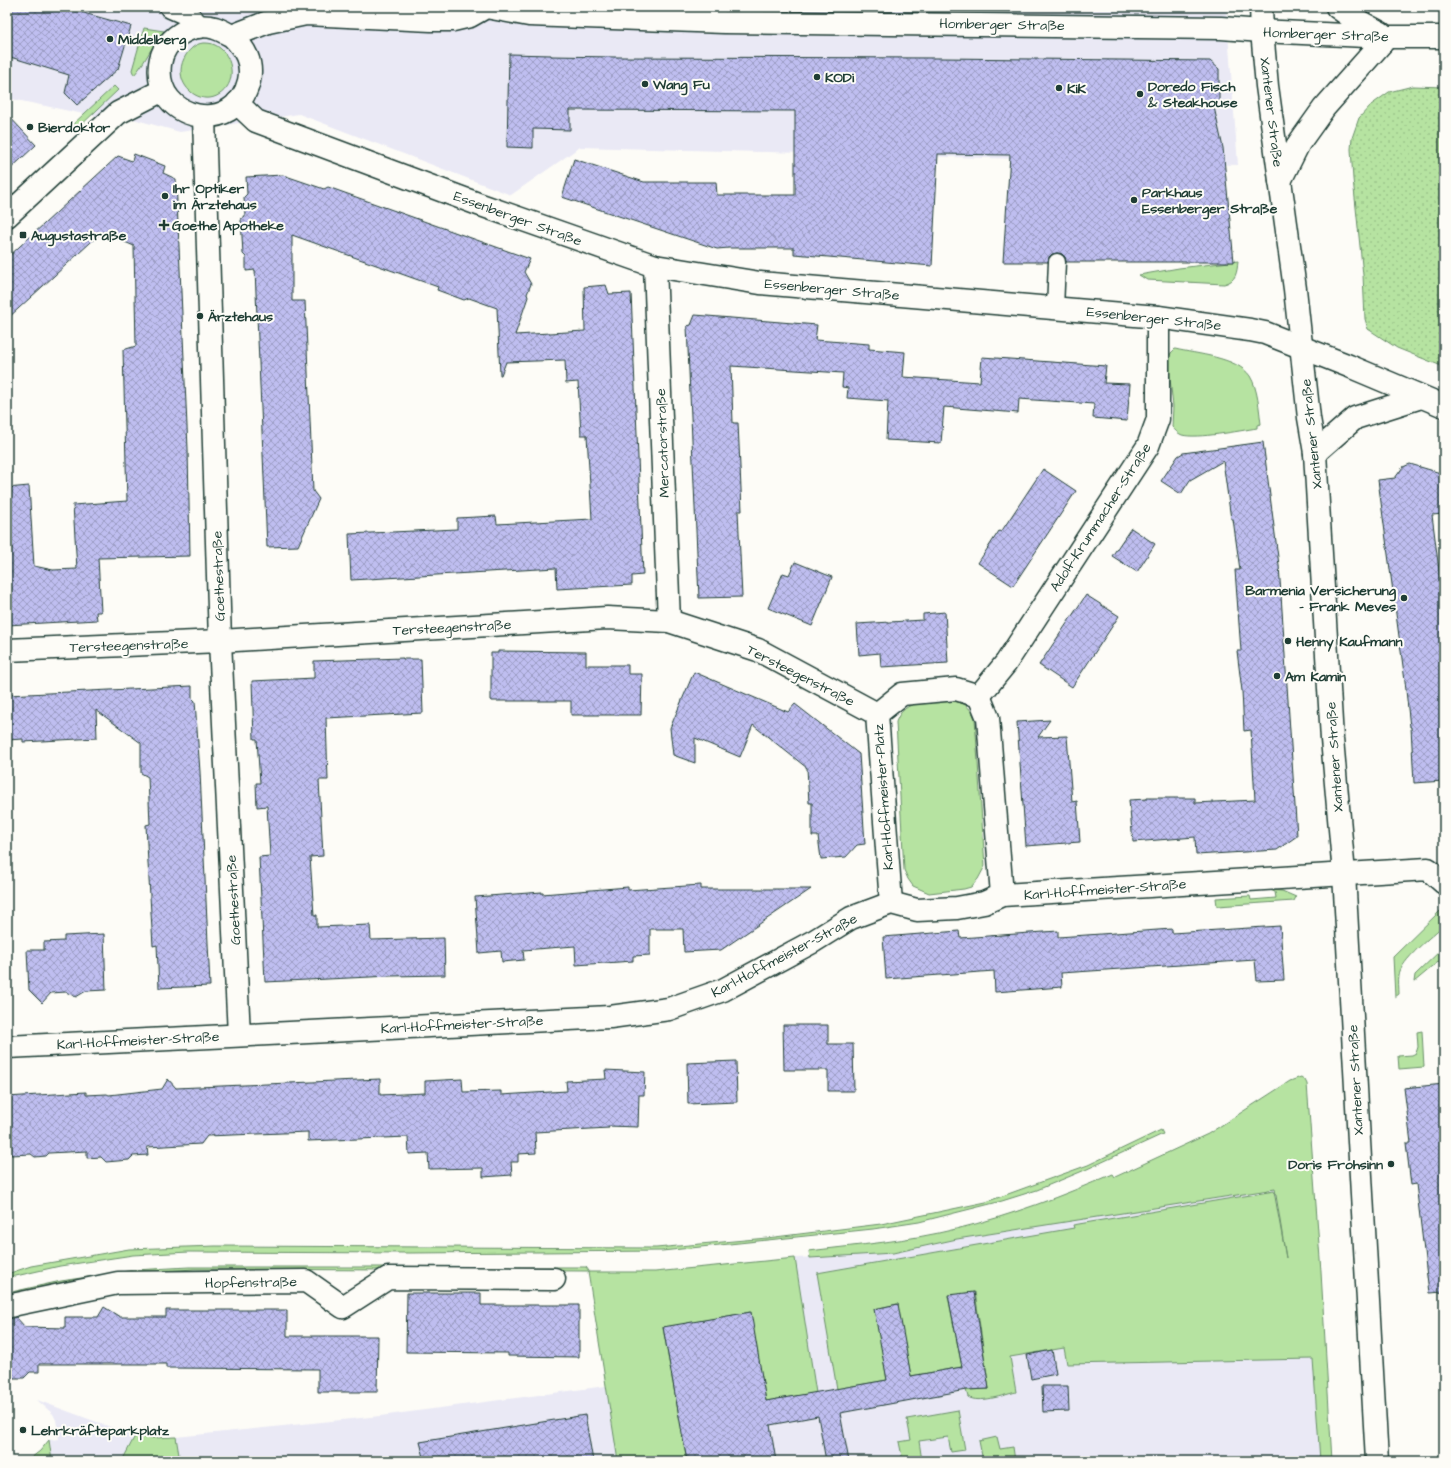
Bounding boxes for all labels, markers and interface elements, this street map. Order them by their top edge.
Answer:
street label: Homberger Straße [939,14,1065,36]
street label: Homberger Straße [1263,23,1389,47]
place label: Middelberg [118,30,187,51]
marker: Middelberg [105,34,115,44]
street label: Xantener Straße [1254,56,1288,169]
place label: KODi [825,68,855,88]
marker: KODi [812,72,822,82]
place label: Wang Fu [652,75,710,96]
place label: Doredo Fisch & Steakhouse [1147,77,1238,113]
marker: Wang Fu [640,79,650,89]
place label: KiK [1067,79,1087,99]
marker: KiK [1054,83,1064,93]
marker: Doredo Fisch & Steakhouse [1135,89,1145,99]
place label: Bierdoktor [38,118,111,138]
marker: Bierdoktor [25,122,35,132]
place label: Ihr Optiker im Ärztehaus [173,179,257,215]
place label: Parkhaus Essenberger Straße [1142,183,1278,220]
street label: Essenberger Straße [451,186,585,252]
marker: Ihr Optiker im Ärztehaus [160,191,170,201]
marker: Parkhaus Essenberger Straße [1129,195,1139,205]
place label: Goethe Apotheke [172,216,284,236]
marker: Goethe Apotheke [159,220,169,230]
place label: Augustastraße [31,226,127,247]
marker: Augustastraße [18,230,28,240]
street label: Essenberger Straße [764,274,901,306]
street label: Essenberger Straße [1086,302,1223,336]
place label: Ärztehaus [208,307,273,327]
marker: Ärztehaus [195,311,205,321]
street label: Xantener Straße [1296,377,1328,490]
street label: Mercatorstraße [651,388,675,498]
street label: Adolf-Krummacher-Straße [1045,439,1157,596]
street label: Goethestraße [207,530,231,621]
place label: Barmenia Versicherung - Frank Meves [1245,581,1397,617]
marker: Barmenia Versicherung - Frank Meves [1399,593,1409,603]
street label: Tersteegenstraße [392,615,512,641]
place label: Henny Kaufmann [1296,632,1402,652]
street label: Tersteegenstraße [69,634,189,658]
marker: Henny Kaufmann [1283,636,1293,646]
street label: Tersteegenstraße [743,640,858,712]
place label: Am Kamin [1285,667,1346,687]
marker: Am Kamin [1272,671,1282,681]
street label: Xantener Straße [1321,701,1349,813]
street label: Karl-Hoffmeister-Platz [869,723,899,871]
street label: Goethestraße [222,854,246,946]
street label: Karl-Hoffmeister-Straße [1023,874,1187,906]
street label: Karl-Hoffmeister-Straße [708,909,861,1003]
street label: Karl-Hoffmeister-Straße [380,1011,544,1039]
street label: Xantener Straße [1343,1024,1369,1136]
street label: Karl-Hoffmeister-Straße [56,1027,220,1055]
place label: Doris Frohsinn [1288,1155,1383,1175]
marker: Doris Frohsinn [1386,1159,1396,1169]
street label: Hopfenstraße [205,1272,298,1294]
place label: Lehrkräfteparkplatz [31,1421,170,1441]
marker: Lehrkräfteparkplatz [18,1425,28,1435]

